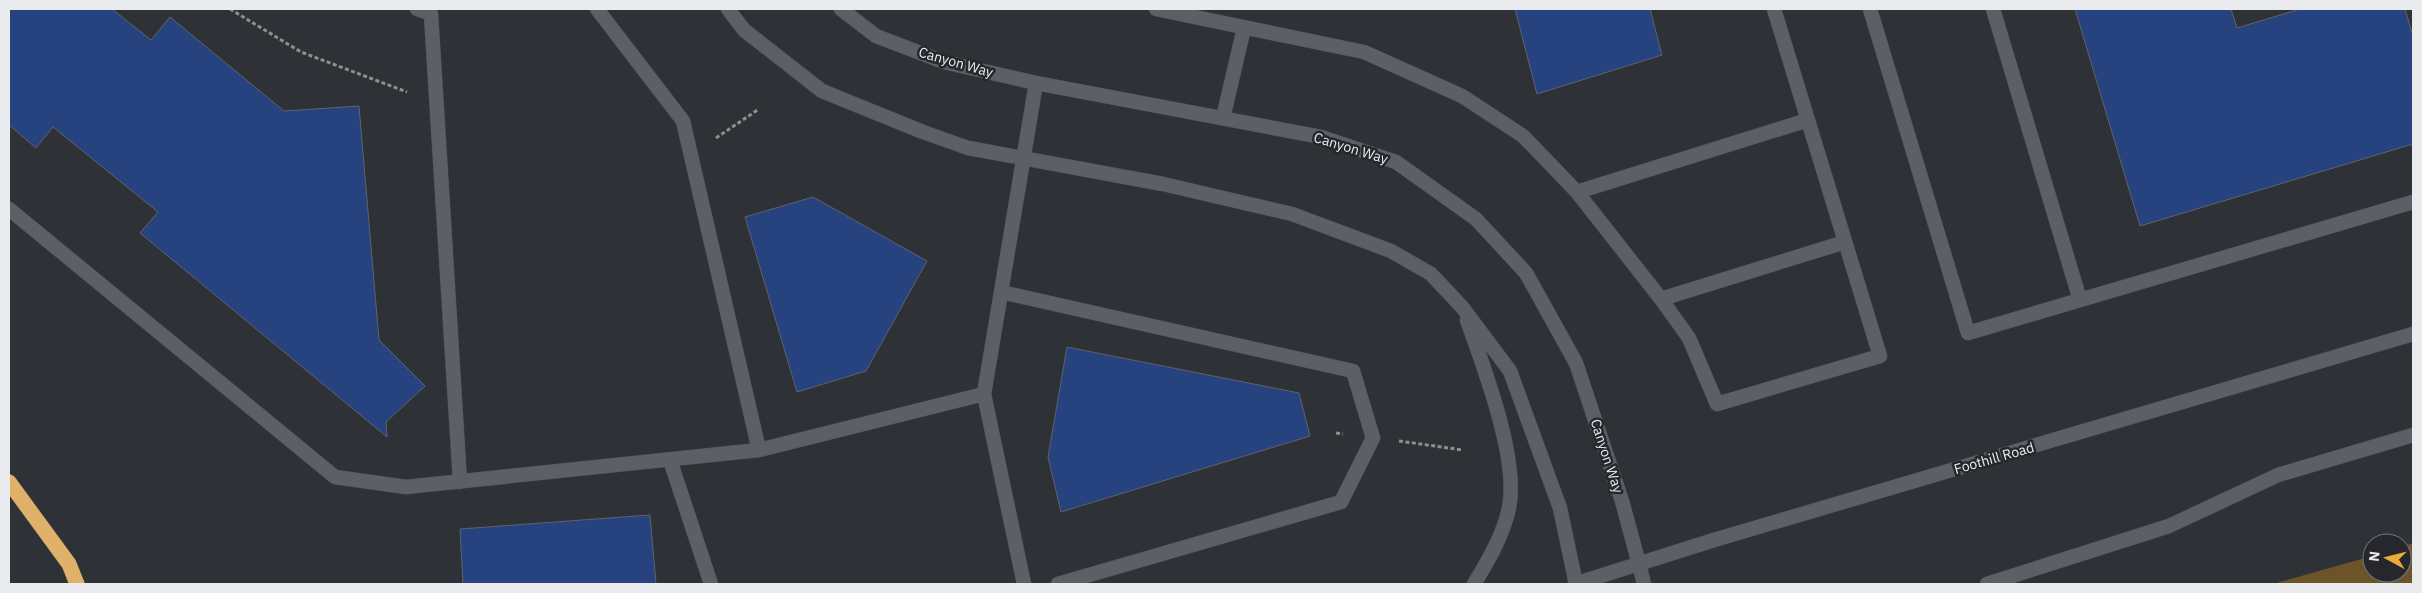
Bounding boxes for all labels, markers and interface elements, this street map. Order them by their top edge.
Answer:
street label: Canyon Way [917,43,995,81]
street label: Canyon Way [1312,128,1390,168]
street label: Canyon Way [1587,417,1627,495]
street label: Foothill Road [1952,438,2036,478]
north arrow [2362,533,2412,583]
text: N [2365,550,2384,563]

